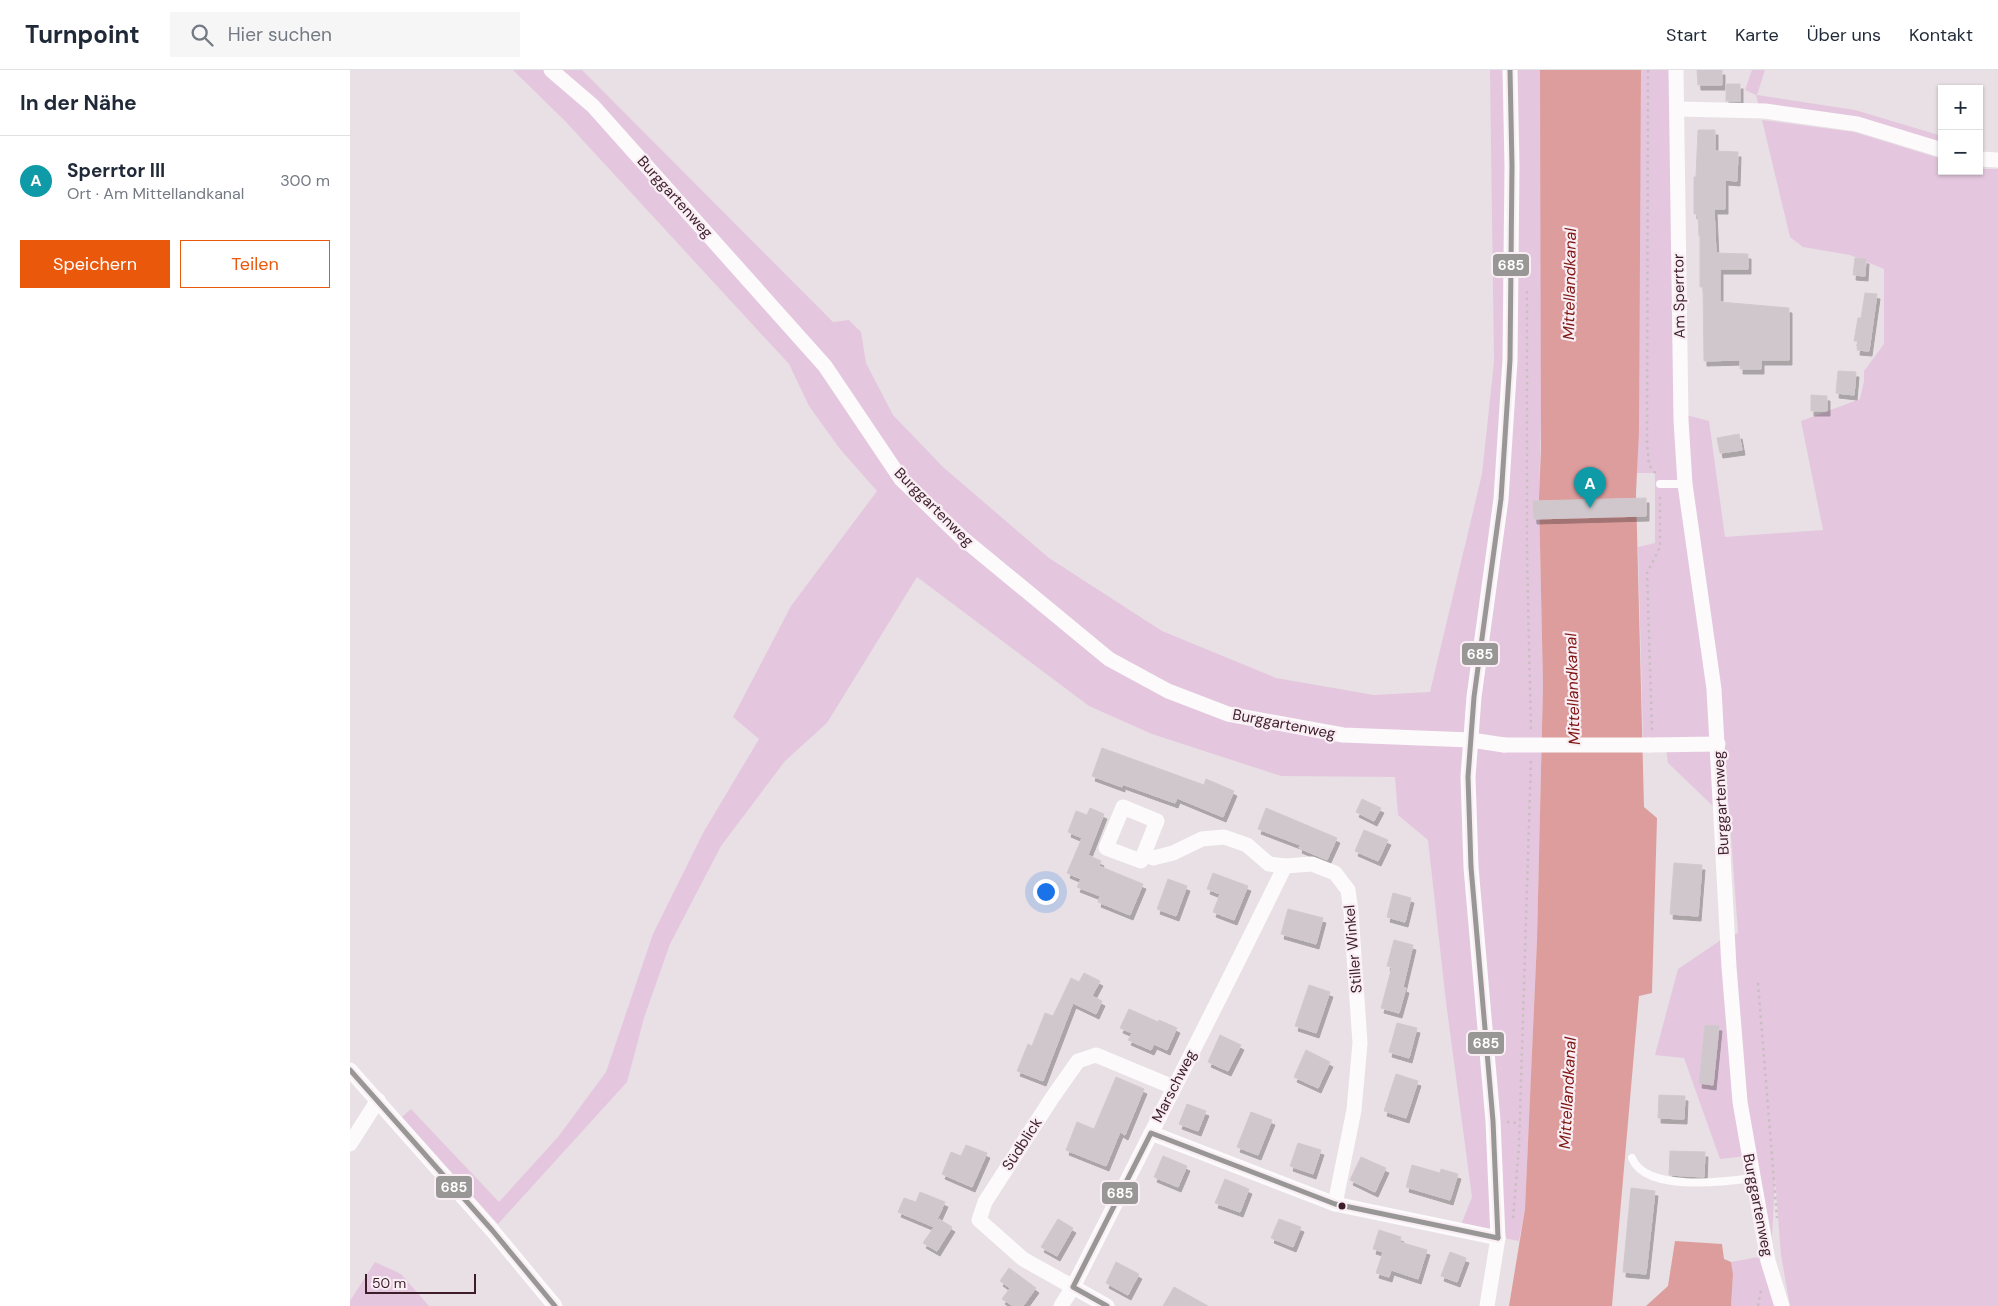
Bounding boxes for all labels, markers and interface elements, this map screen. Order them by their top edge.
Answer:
search box [170,12,520,57]
text: Turnpoint [25,19,140,50]
icon: search [188,21,216,49]
text: Hier suchen [228,22,332,47]
text: Start [1666,23,1707,47]
text: Karte [1735,23,1779,47]
text: Über uns [1807,23,1881,47]
text: Kontakt [1909,23,1973,47]
map controls [1938,85,1983,175]
button: + [1938,85,1983,130]
text: In der Nähe [20,89,137,117]
button: − [1938,130,1983,175]
street label: Burggartenweg [633,152,717,242]
text: Sperrtor III [67,158,165,183]
text: A [30,170,42,191]
text: 300 m [280,170,330,191]
text: Ort · Am Mittellandkanal [67,183,244,204]
water label: Mittellandkanal [1558,227,1581,340]
button: Speichern [20,240,170,288]
button: Teilen [180,240,330,288]
line badge: 685 [1492,253,1530,277]
street label: Am Sperrtor [1668,253,1690,339]
text: 685 [1498,256,1524,274]
street label: Burggartenweg [890,463,978,551]
pin: A [1574,467,1606,508]
water label: Mittellandkanal [1560,632,1585,745]
line badge: 685 [1461,642,1499,666]
text: 685 [1467,645,1493,663]
street label: Burggartenweg [1231,704,1337,744]
street label: Burggartenweg [1708,750,1734,856]
your location [1033,879,1059,905]
street label: Stiller Winkel [1339,904,1367,994]
line badge: 685 [1467,1031,1505,1055]
text: 685 [1473,1034,1499,1052]
water label: Mittellandkanal [1554,1036,1581,1149]
street label: Marschweg [1147,1046,1201,1126]
street label: Südblick [997,1113,1047,1174]
street label: Burggartenweg [1738,1152,1778,1258]
line badge: 685 [435,1175,473,1199]
text: 685 [441,1178,467,1196]
line badge: 685 [1101,1181,1139,1205]
text: 685 [1107,1184,1133,1202]
unlabelled marker [1337,1201,1347,1211]
scale bar [365,1271,476,1294]
text: 50 m [372,1274,406,1292]

